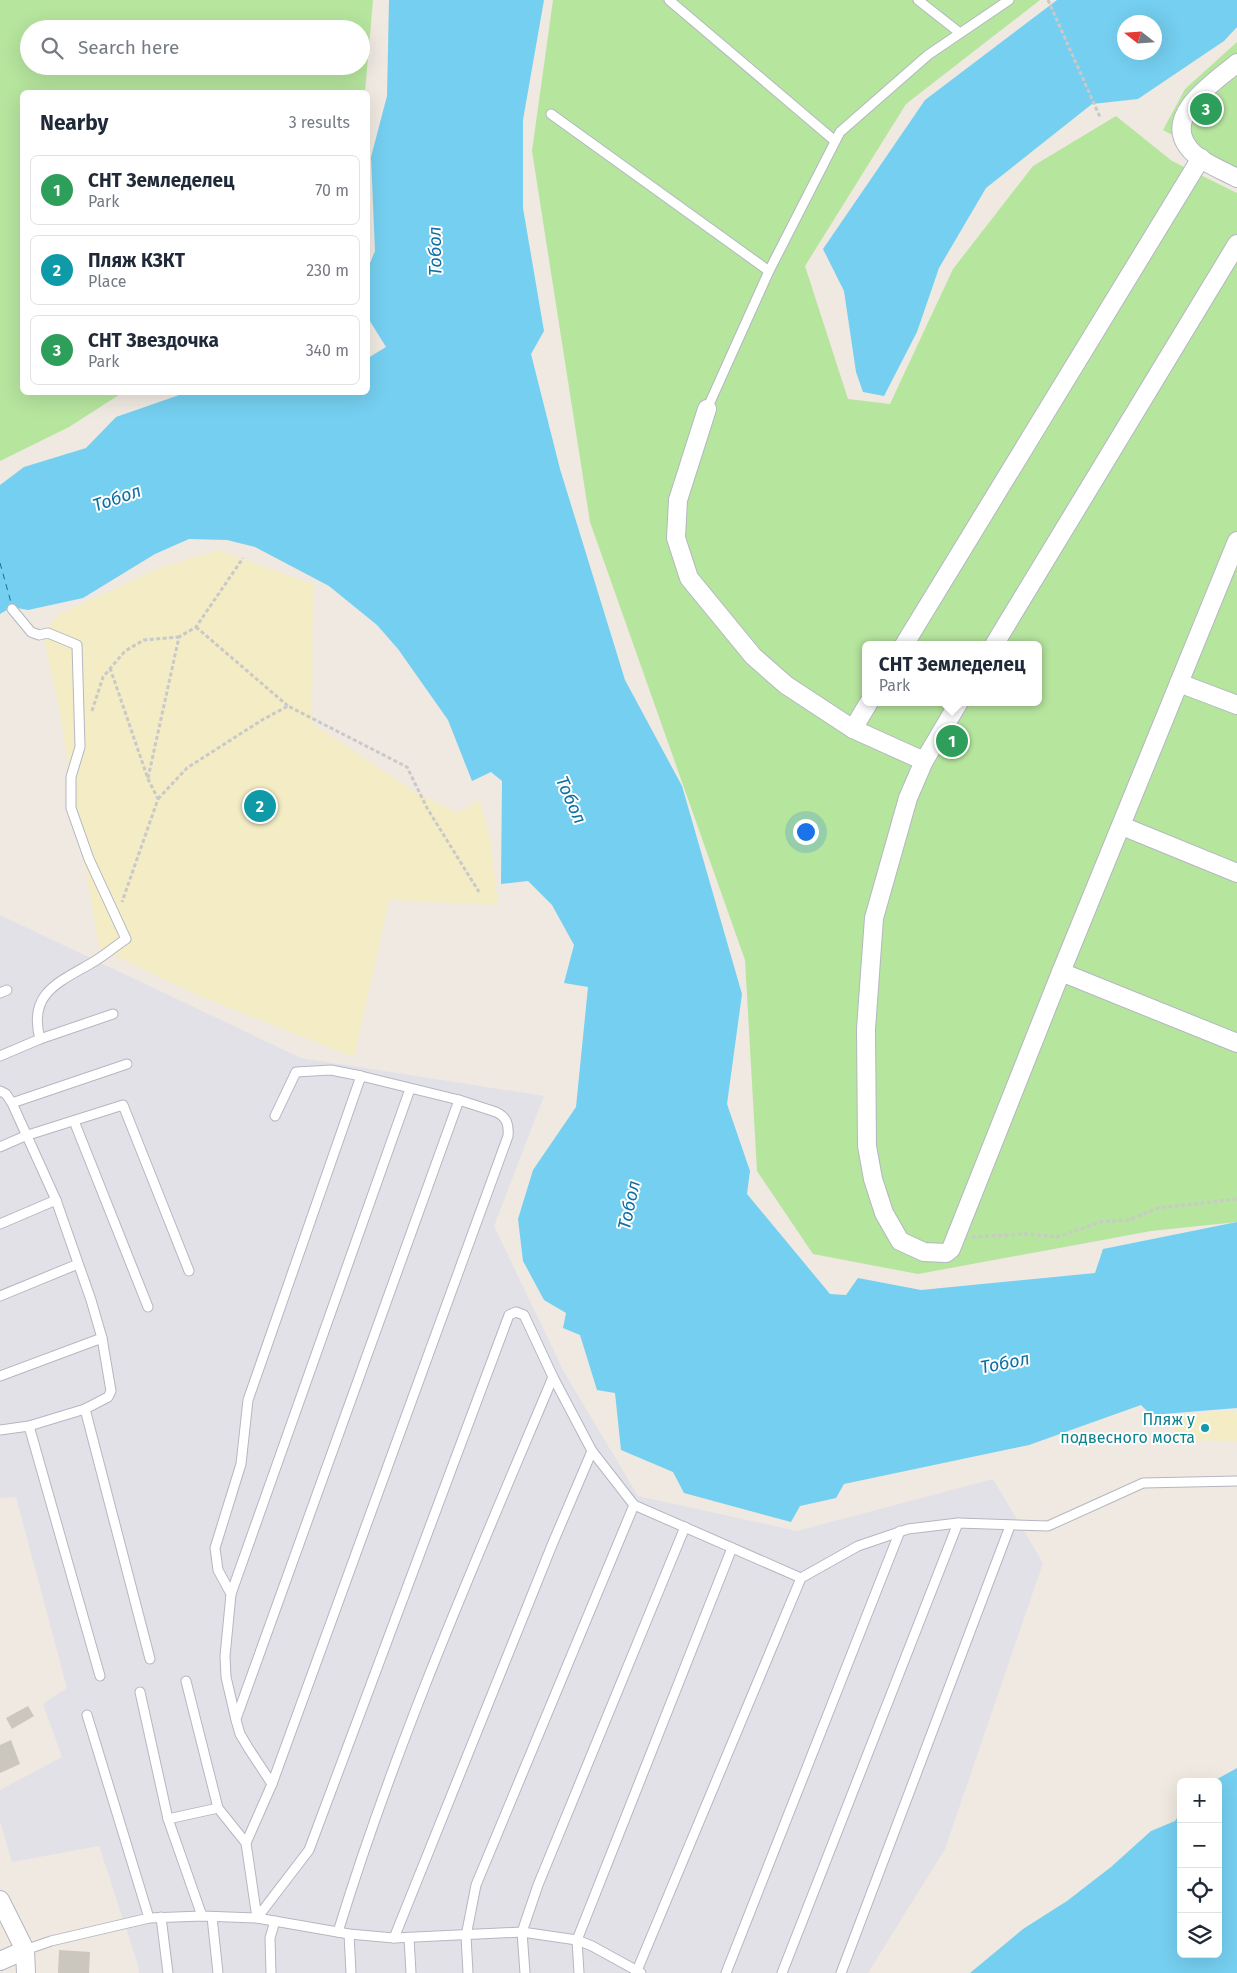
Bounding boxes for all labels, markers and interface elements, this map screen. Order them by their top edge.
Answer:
north arrow [1117,15,1162,60]
search box [20,20,370,75]
icon: search [38,34,66,62]
text: Search here [78,36,179,59]
pin: 3 [1190,90,1222,128]
text: Nearby [40,110,108,136]
text: 3 results [289,113,350,132]
text: СНТ Земледелец [88,169,234,192]
text: 1 [53,181,61,200]
text: 70 m [315,181,349,200]
text: Park [88,192,120,211]
water label: Тобол [424,226,446,276]
text: Пляж КЗКТ [88,249,185,272]
text: 2 [53,261,61,280]
text: 230 m [306,261,349,280]
text: Place [88,272,127,291]
text: СНТ Звездочка [88,329,219,352]
text: 3 [53,341,61,360]
text: 340 m [306,341,349,360]
text: Park [88,352,120,371]
water label: Тобол [90,480,144,516]
popup [862,641,1042,706]
text: СНТ Земледелец [879,653,1025,676]
text: Park [879,676,910,695]
pin: 1 [936,722,968,760]
water label: Тобол [551,773,591,827]
pin: 2 [244,787,276,825]
your location [793,819,819,845]
water label: Тобол [613,1178,645,1232]
water label: Тобол [979,1347,1031,1379]
place label: Пляж у подвесного моста [1060,1410,1195,1447]
marker: Пляж у подвесного моста [1199,1422,1211,1434]
map controls [1177,1778,1222,1958]
button: + [1177,1778,1222,1823]
button: − [1177,1823,1222,1868]
button: locate [1177,1868,1222,1913]
button: layers [1177,1913,1222,1958]

